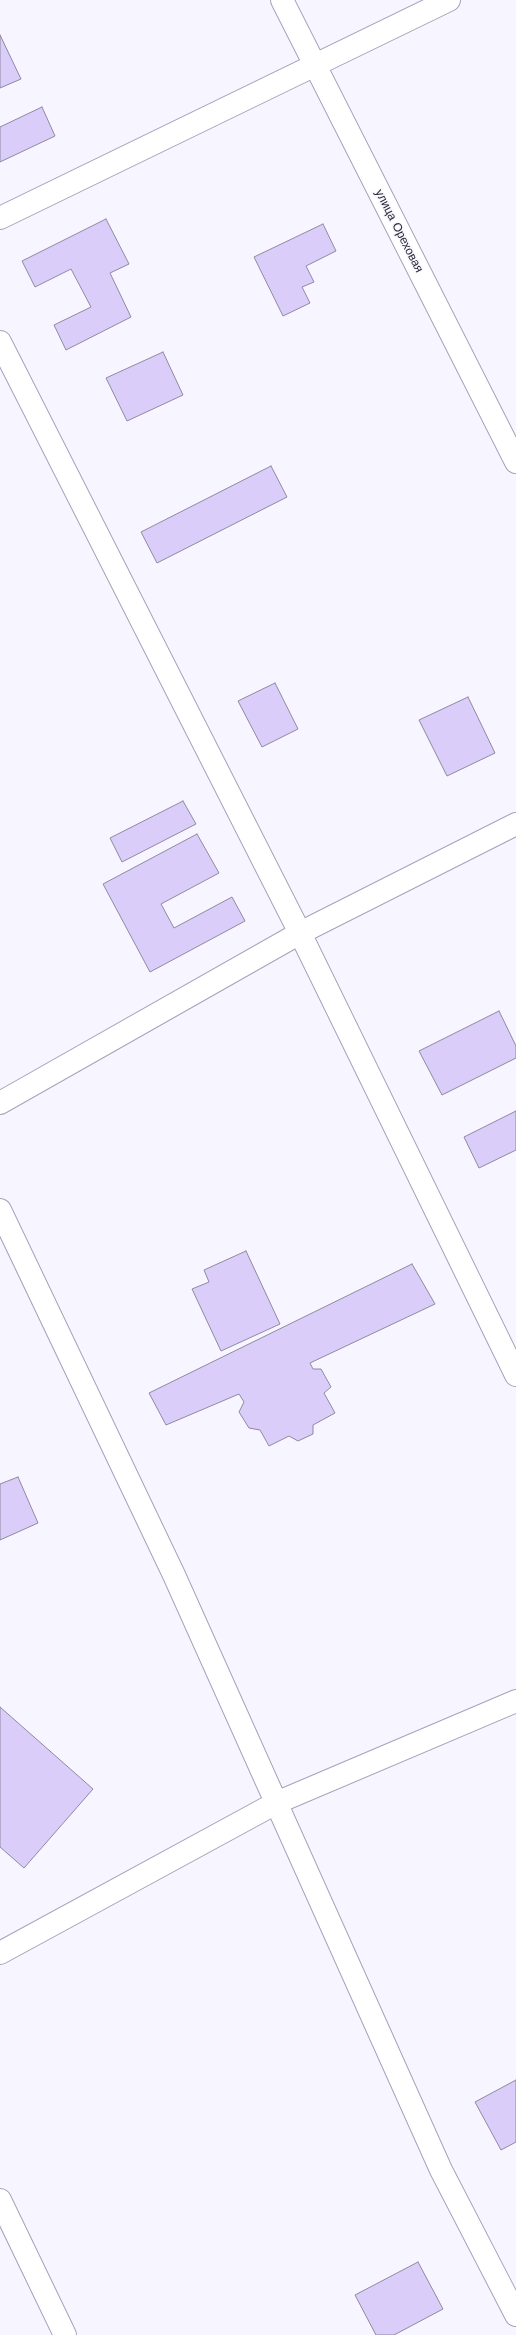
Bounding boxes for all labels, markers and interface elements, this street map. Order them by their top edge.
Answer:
street label: улица Ореховая [372,187,426,275]

